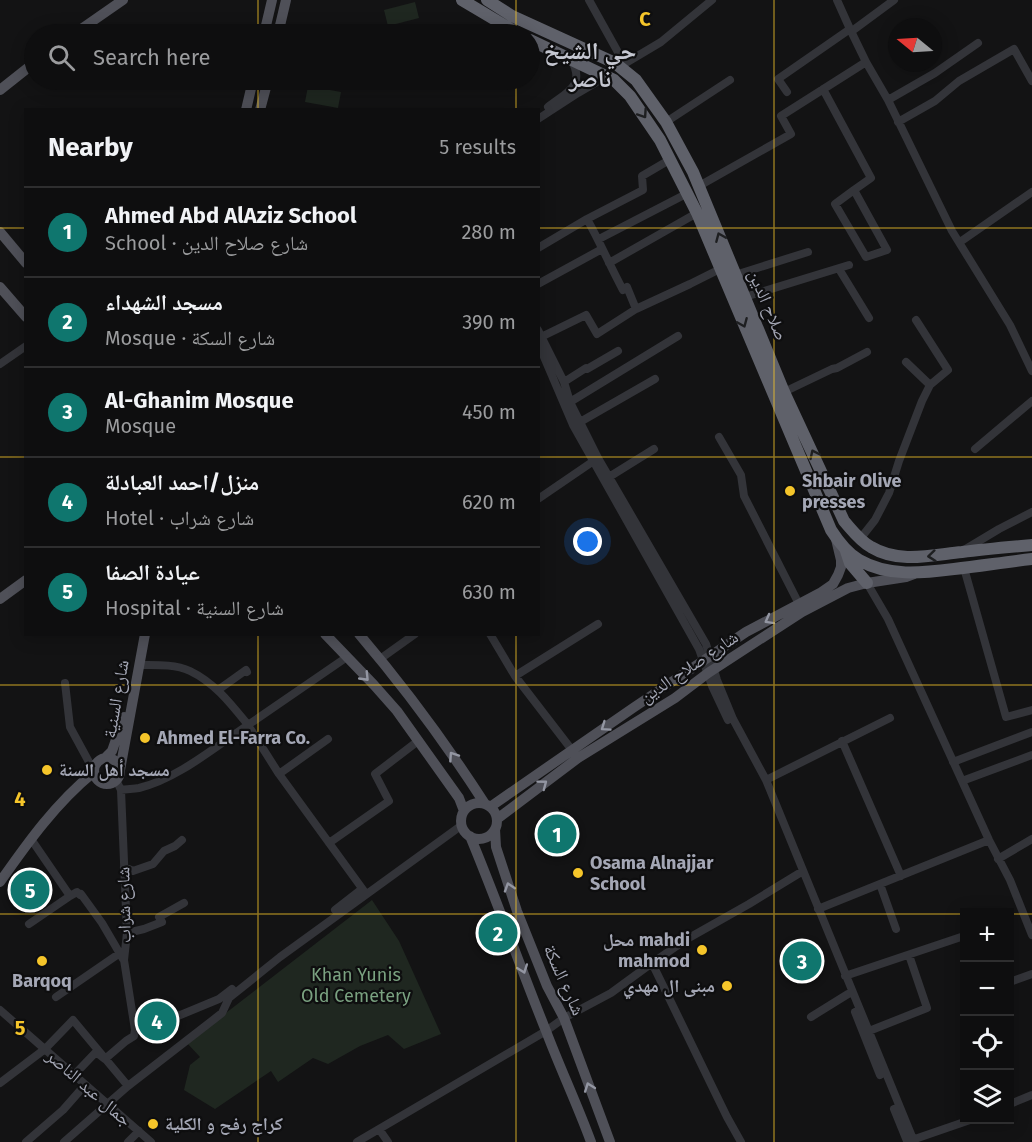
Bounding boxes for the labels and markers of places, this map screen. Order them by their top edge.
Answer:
place label: Shbair Olive presses [802,470,902,513]
marker: Shbair Olive presses [783,484,797,498]
place label: Ahmed El-Farra Co. [156,727,310,749]
marker: Ahmed El-Farra Co. [138,731,152,745]
place label: مسجد أهل السنة [59,759,170,781]
marker: مسجد أهل السنة [40,763,54,777]
pin: 1 [538,812,576,856]
place label: Osama Alnajjar School [590,852,714,895]
marker: Osama Alnajjar School [571,866,585,880]
pin: 5 [10,868,50,912]
pin: 2 [478,910,518,956]
place label: محل mahdi mahmod [603,929,690,972]
pin: 3 [782,938,822,984]
marker: محل mahdi mahmod [695,943,709,957]
marker: Barqoq [35,954,49,968]
place label: Barqoq [12,970,72,992]
place label: مبنى ال مهدي [623,975,715,1000]
marker: مبنى ال مهدي [720,979,734,993]
pin: 4 [138,998,176,1044]
place label: كراج رفح و الكلية [165,1113,283,1136]
marker: كراج رفح و الكلية [146,1117,160,1131]

